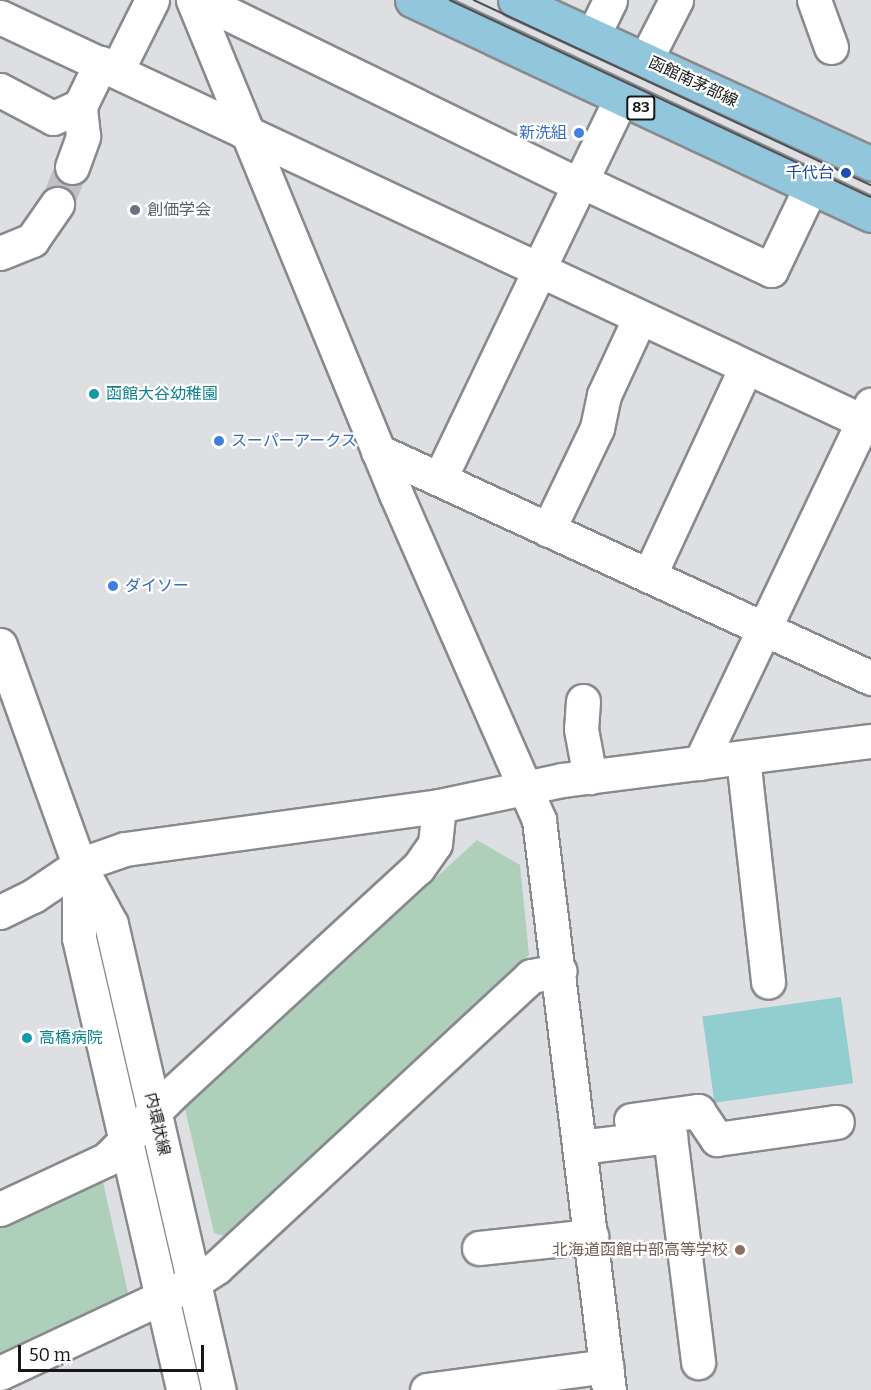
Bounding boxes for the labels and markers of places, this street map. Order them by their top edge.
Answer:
place label: 新洗組 [519,123,567,143]
marker: 新洗組 [572,126,586,140]
place label: 千代台 [786,163,834,183]
marker: 千代台 [839,166,853,180]
place label: 創価学会 [147,200,211,220]
marker: 創価学会 [128,203,142,217]
place label: 函館大谷幼稚園 [106,384,218,404]
marker: 函館大谷幼稚園 [87,387,101,401]
place label: スーパーアークス [231,431,358,451]
marker: スーパーアークス [212,434,226,448]
place label: ダイソー [125,576,189,596]
marker: ダイソー [106,579,120,593]
place label: 高橋病院 [39,1028,103,1048]
marker: 高橋病院 [20,1031,34,1045]
place label: 北海道函館中部高等学校 [552,1240,728,1260]
marker: 北海道函館中部高等学校 [733,1243,747,1257]

